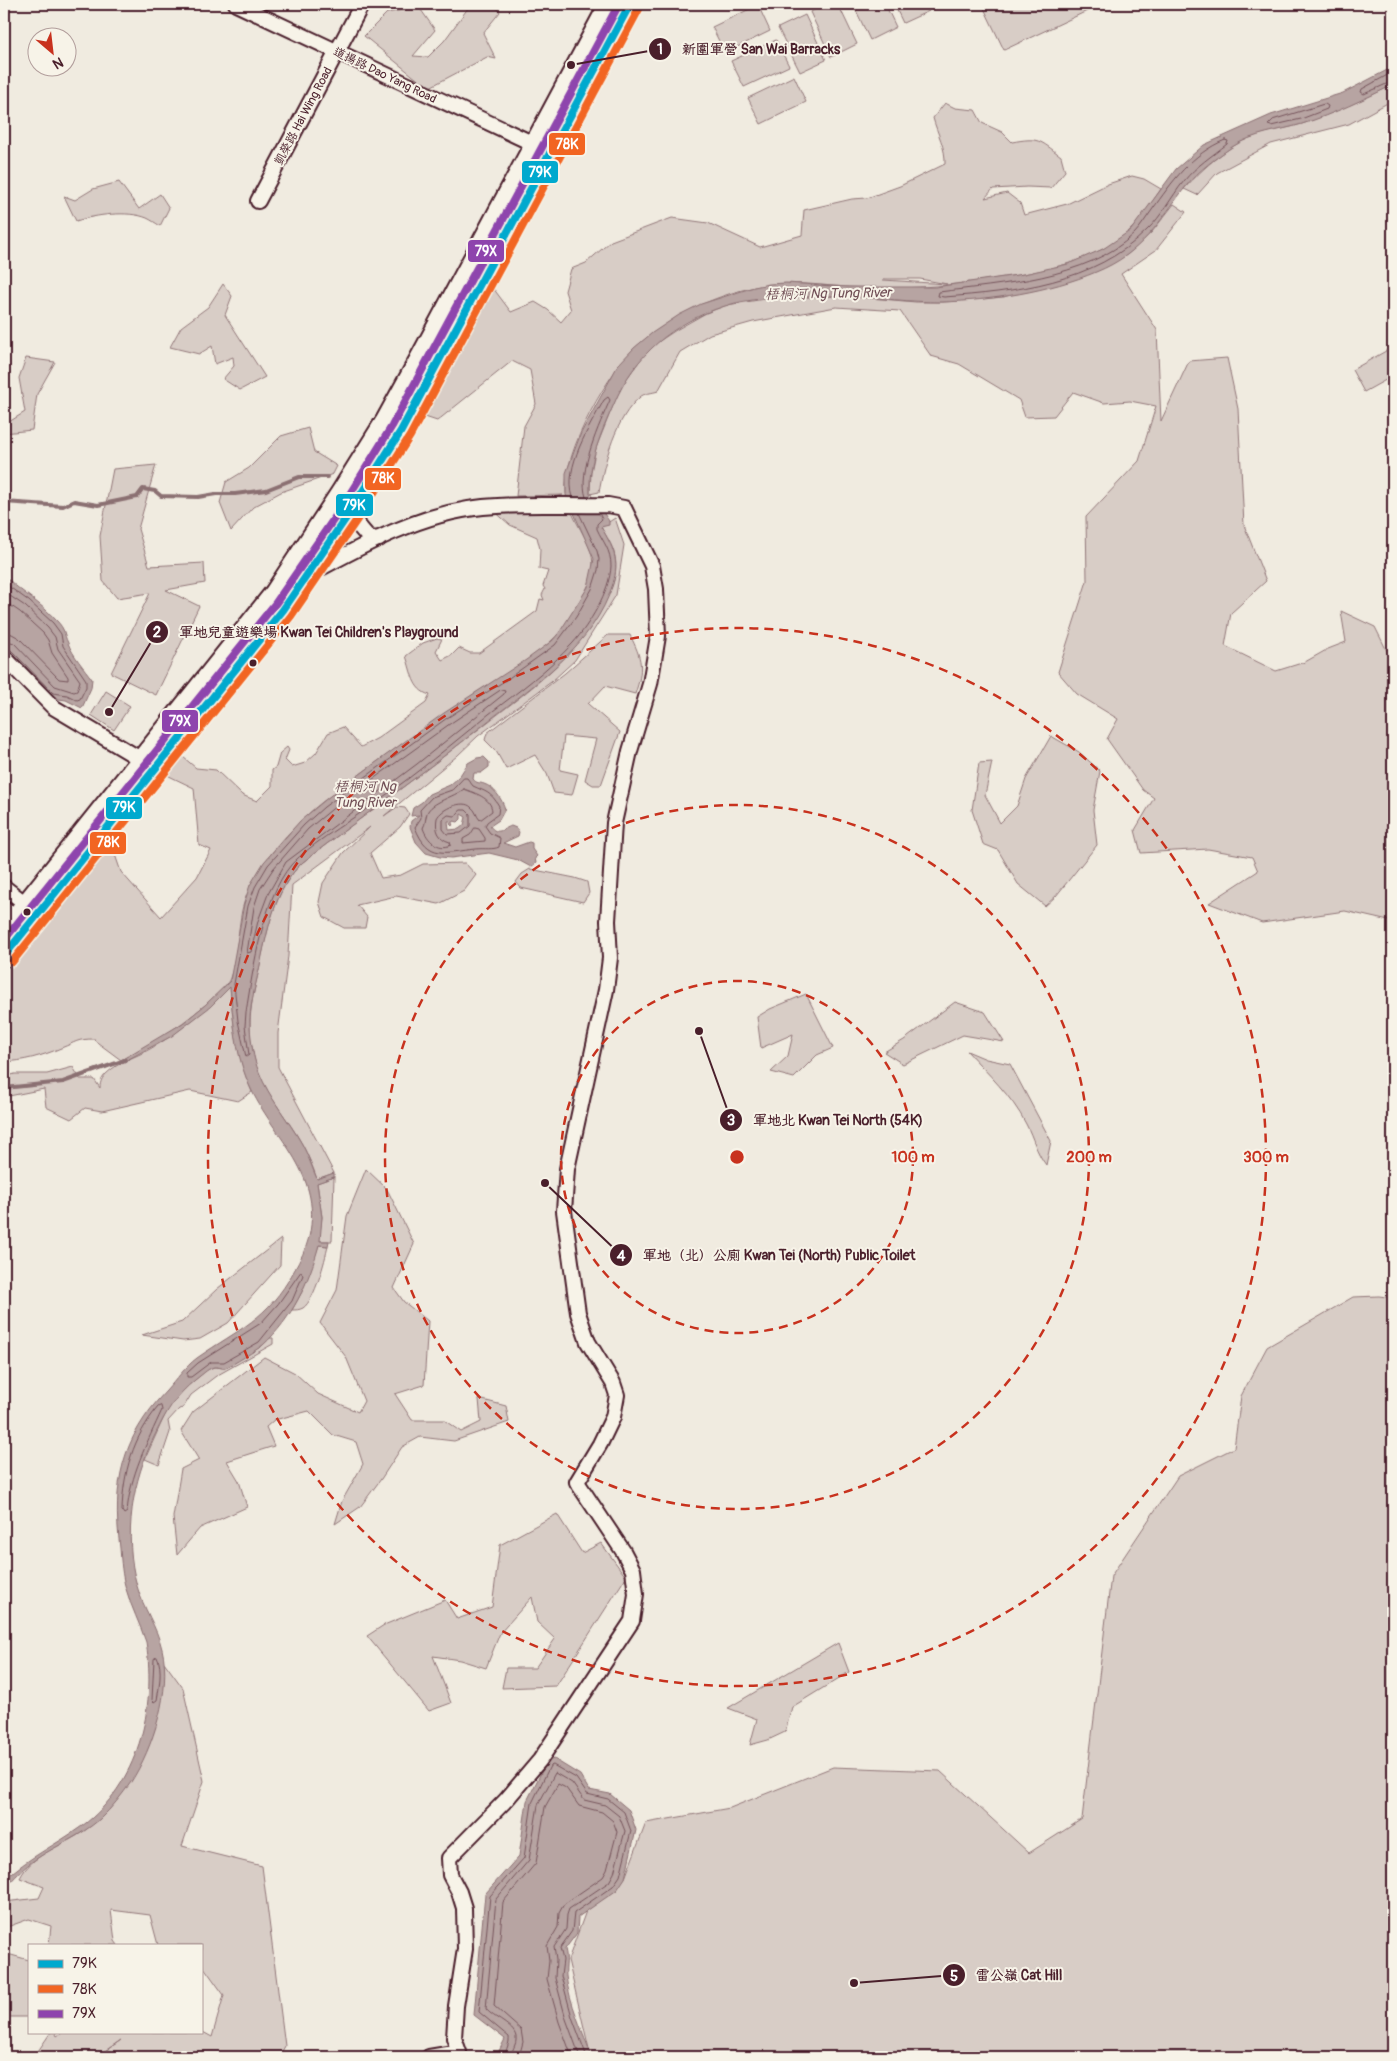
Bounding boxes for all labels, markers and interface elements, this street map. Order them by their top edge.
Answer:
north arrow [28,28,78,78]
callout: 新圍軍營 San Wai Barracks [647,35,851,64]
text: 1 [657,40,663,59]
text: 新圍軍營 San Wai Barracks [682,41,841,58]
street label: 道揚路 Dao Yang Road [331,44,439,107]
text: N [50,53,66,73]
street label: 凱榮路 Hai Wing Road [271,64,336,168]
line badge: 78K [548,132,586,156]
text: 78K [556,136,579,153]
line badge: 79K [521,160,559,184]
text: 79K [528,164,552,181]
line badge: 79X [467,239,505,263]
text: 79X [475,243,497,260]
water label: 梧桐河 Ng Tung River [765,284,893,303]
line badge: 78K [364,467,402,491]
text: 78K [372,470,395,487]
line badge: 79K [335,493,374,517]
text: 79K [342,497,366,514]
callout: 軍地兒童遊樂場 Kwan Tei Children's Playground [144,617,469,646]
text: 2 [153,623,161,642]
text: 軍地兒童遊樂場 Kwan Tei Children's Playground [179,624,459,641]
unlabelled marker [248,658,258,668]
line badge: 79X [161,709,199,733]
text: 79X [169,713,191,730]
water label: 梧桐河 Ng Tung River [334,778,398,811]
line badge: 79K [105,796,143,820]
text: 79K [112,799,136,816]
line badge: 78K [89,831,127,855]
text: 78K [97,834,120,851]
unlabelled marker [22,907,32,917]
callout: 軍地北 Kwan Tei North (54K) [718,1105,933,1134]
text: 3 [727,1111,735,1130]
text: 軍地北 Kwan Tei North (54K) [753,1112,923,1129]
centre of rings [728,1148,746,1166]
text: 100 m [892,1148,934,1167]
text: 200 m [1066,1148,1112,1167]
text: 300 m [1243,1148,1289,1167]
callout: 軍地（北）公廁 Kwan Tei (North) Public Toilet [608,1241,926,1270]
text: 4 [617,1247,626,1266]
text: 軍地（北）公廁 Kwan Tei (North) Public Toilet [643,1247,916,1264]
legend [28,1944,202,2034]
text: 79K [72,1954,97,1973]
callout: 雷公嶺 Cat Hill [941,1961,1073,1990]
text: 5 [950,1967,958,1986]
text: 雷公嶺 Cat Hill [976,1967,1062,1984]
text: 78K [72,1980,97,1999]
text: 79X [72,2004,96,2023]

